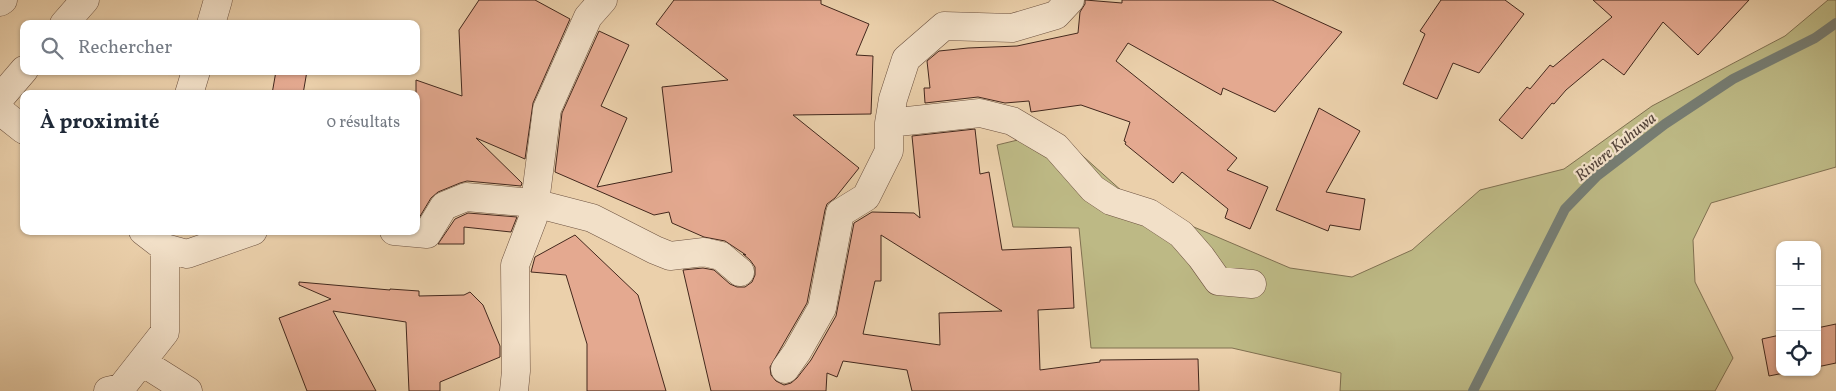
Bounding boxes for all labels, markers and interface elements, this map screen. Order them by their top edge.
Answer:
search box [20,20,420,75]
icon: search [38,34,66,62]
text: Rechercher [78,35,172,61]
text: À proximité [40,108,159,137]
water label: Riviere Kuhuwa [1571,108,1662,187]
text: 0 résultats [326,112,400,134]
map controls [1776,241,1821,376]
button: + [1776,241,1821,286]
button: − [1776,286,1821,331]
button: locate [1776,331,1821,376]

